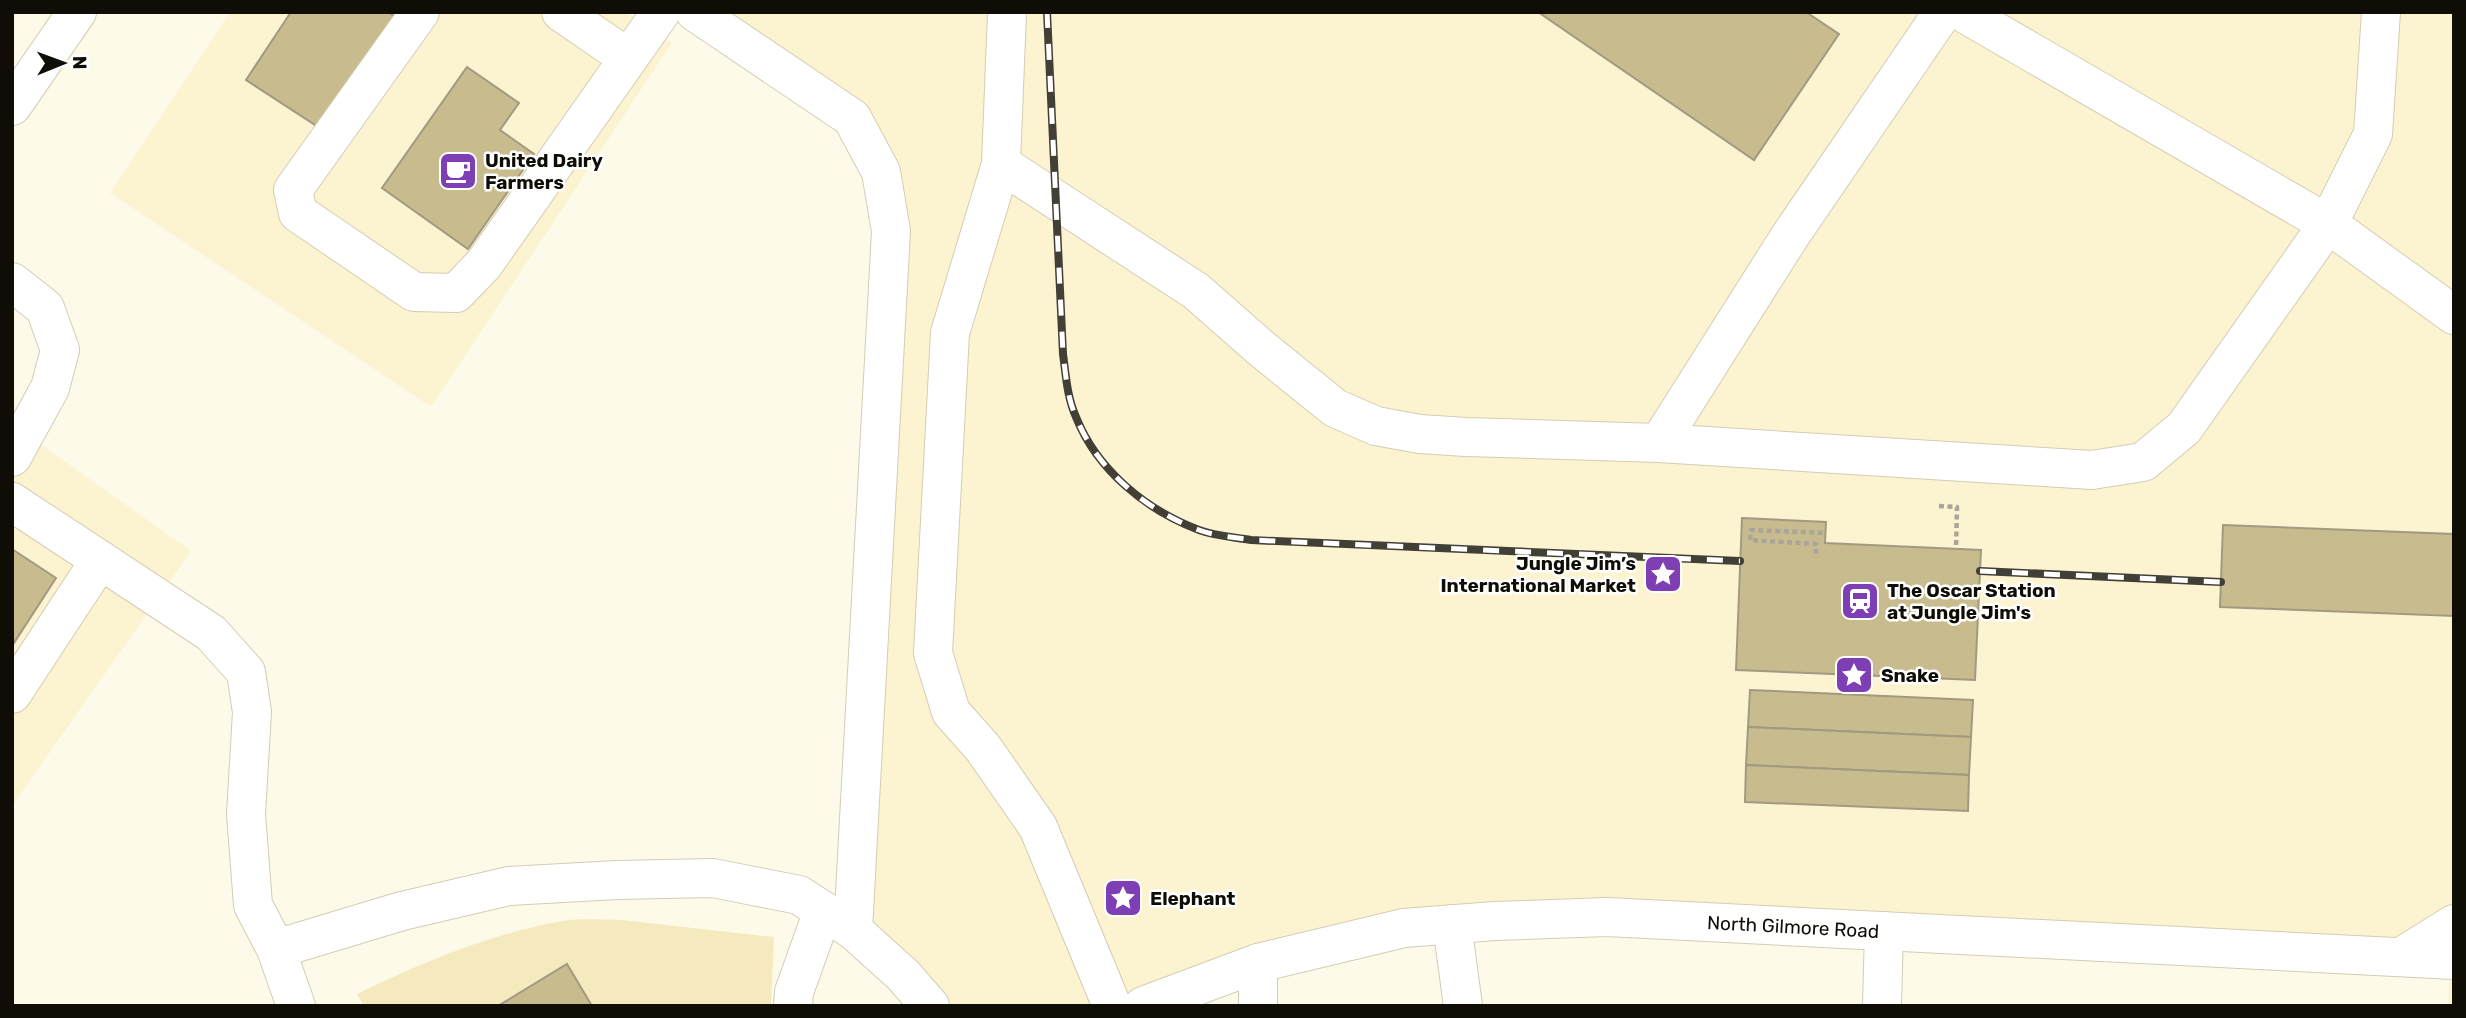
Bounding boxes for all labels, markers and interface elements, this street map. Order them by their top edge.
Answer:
north arrow [28,28,98,98]
text: N [68,56,91,70]
place label: United Dairy Farmers [485,149,603,194]
cafe icon: United Dairy Farmers [437,150,479,192]
place label: Jungle Jim’s International Market [1440,552,1636,597]
place icon: Jungle Jim’s International Market [1642,553,1684,595]
place label: The Oscar Station at Jungle Jim's [1887,579,2056,624]
station icon: The Oscar Station at Jungle Jim's [1839,580,1881,622]
place icon: Snake [1833,654,1875,696]
place label: Snake [1881,664,1939,687]
place icon: Elephant [1102,877,1144,919]
place label: Elephant [1150,887,1236,910]
street label: North Gilmore Road [1706,911,1880,943]

